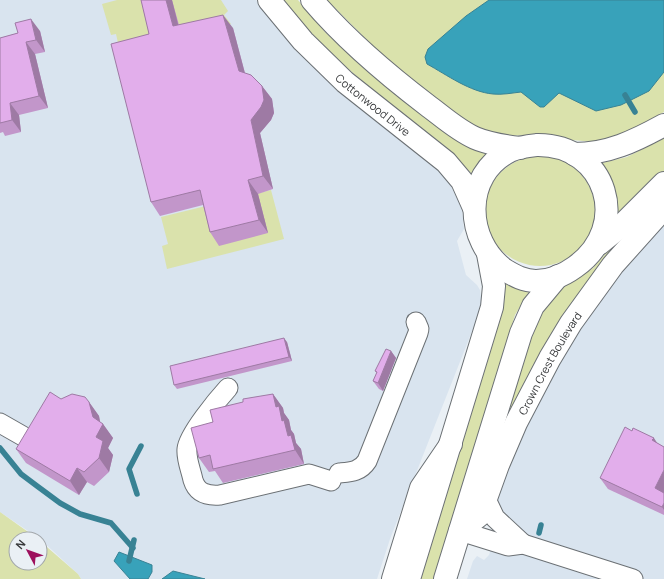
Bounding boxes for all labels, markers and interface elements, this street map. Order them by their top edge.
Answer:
street label: Cottonwood Drive [333,70,414,139]
street label: Crown Crest Boulevard [514,308,584,417]
north arrow [8,531,48,571]
text: N [12,536,28,552]

